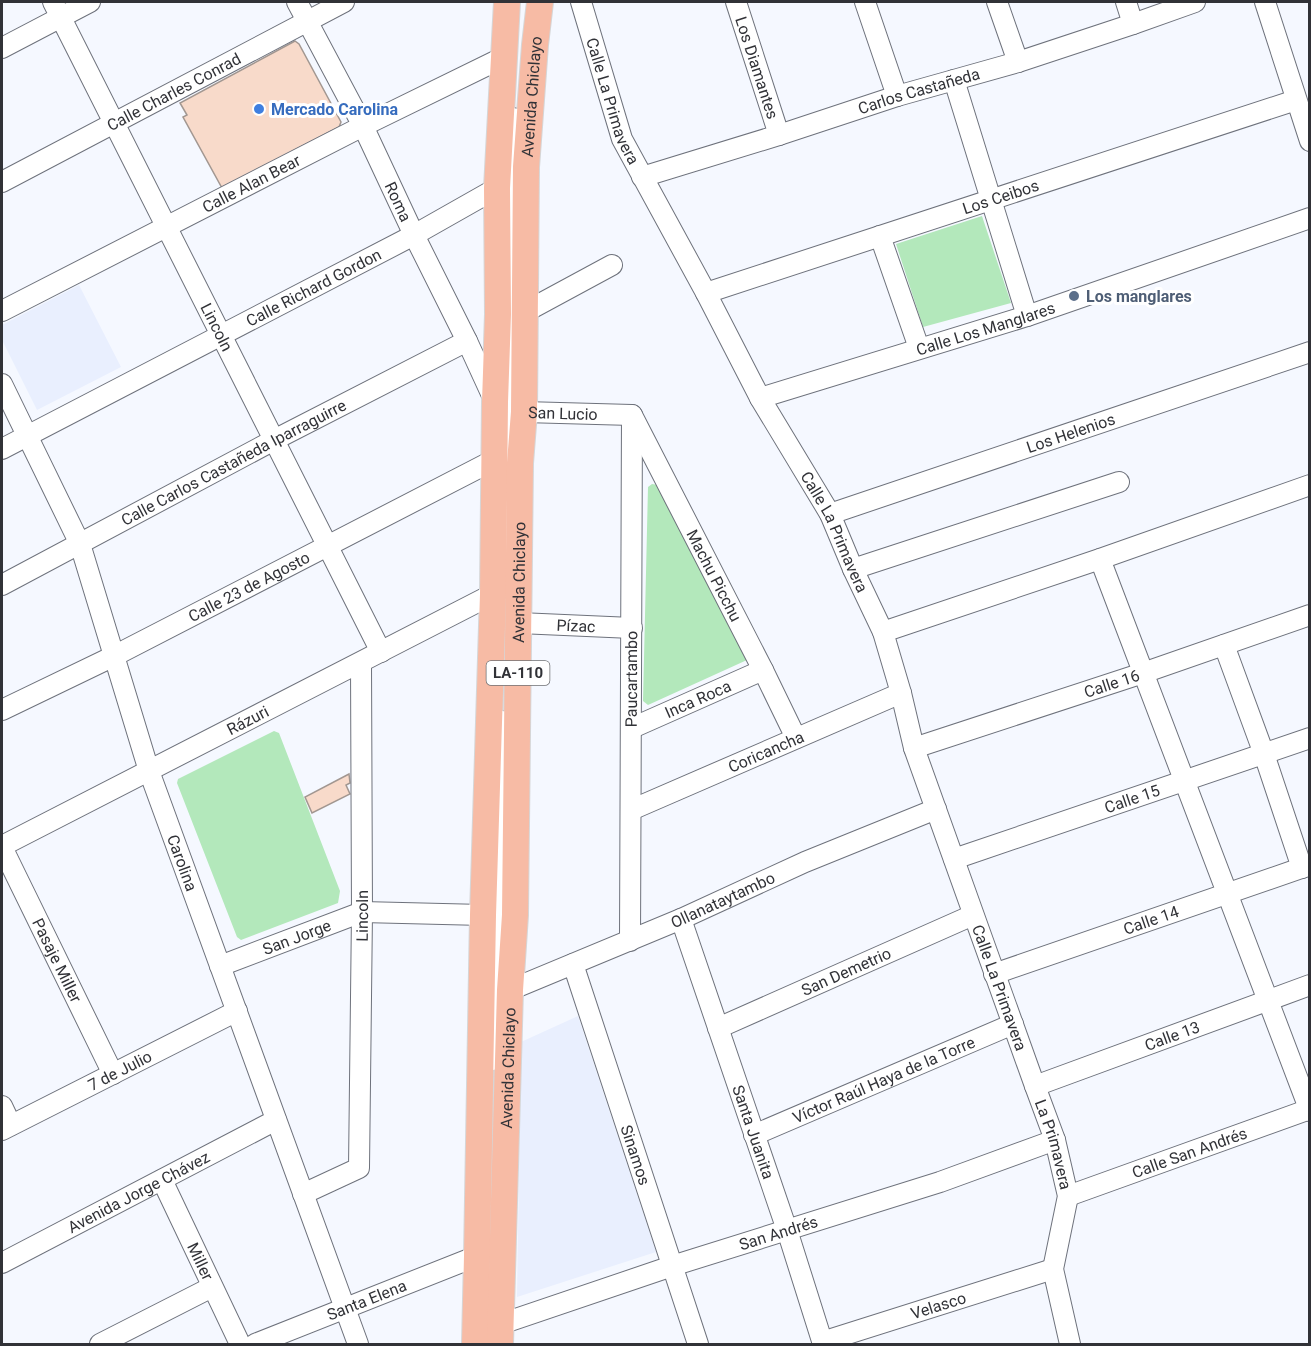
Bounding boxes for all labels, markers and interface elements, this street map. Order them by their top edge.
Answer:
street label: Los Diamantes [731,14,782,121]
street label: Avenida Chiclayo [518,35,546,158]
street label: Calle La Primavera [582,36,643,168]
street label: Calle Charles Conrad [104,49,244,135]
street label: Carlos Castañeda [856,64,982,118]
place label: Mercado Carolina [271,100,398,119]
marker: Mercado Carolina [252,102,266,116]
street label: Calle Alan Bear [199,150,304,217]
street label: Los Ceibos [960,176,1041,218]
street label: Roma [381,179,415,225]
street label: Calle Richard Gordon [243,245,384,331]
place label: Los manglares [1086,287,1192,306]
marker: Los manglares [1067,289,1081,303]
street label: Calle Los Manglares [914,298,1058,359]
street label: Lincoln [196,300,237,355]
street label: Calle Carlos Castañeda Iparraguirre [118,396,349,530]
street label: San Lucio [528,403,598,424]
street label: Los Helenios [1024,409,1118,457]
street label: Calle La Primavera [796,468,872,596]
street label: Avenida Chiclayo [509,522,529,643]
street label: Machu Picchu [682,526,745,625]
street label: Calle 23 de Agosto [185,548,313,626]
street label: Pízac [556,616,596,636]
street label: Paucartambo [622,631,641,727]
road number: LA-110 [486,661,550,685]
street label: Calle 16 [1082,666,1142,702]
street label: Inca Roca [662,676,734,722]
street label: Rázuri [224,702,272,739]
street label: Coricancha [725,727,807,777]
street label: Calle 15 [1102,781,1162,817]
street label: Carolina [163,832,201,894]
street label: Ollanataytambo [668,868,778,932]
street label: Lincoln [353,890,372,942]
street label: Calle 14 [1121,902,1181,939]
street label: Pasaje Miller [28,915,86,1006]
street label: San Jorge [260,916,334,959]
street label: Calle La Primavera [968,922,1031,1053]
street label: San Demetrio [798,944,894,1000]
street label: Avenida Chiclayo [497,1007,520,1129]
street label: Calle 13 [1142,1017,1202,1055]
street label: Víctor Raúl Haya de la Torre [790,1033,978,1127]
street label: 7 de Julio [85,1047,155,1095]
street label: Santa Juanita [728,1083,778,1182]
street label: La Primavera [1031,1097,1075,1192]
street label: Sinamos [617,1123,654,1188]
street label: Calle San Andrés [1130,1123,1250,1182]
street label: Avenida Jorge Chávez [65,1147,213,1237]
street label: San Andrés [737,1212,820,1254]
street label: Miller [183,1240,218,1284]
street label: Santa Elena [324,1276,409,1325]
street label: Velasco [909,1288,968,1323]

